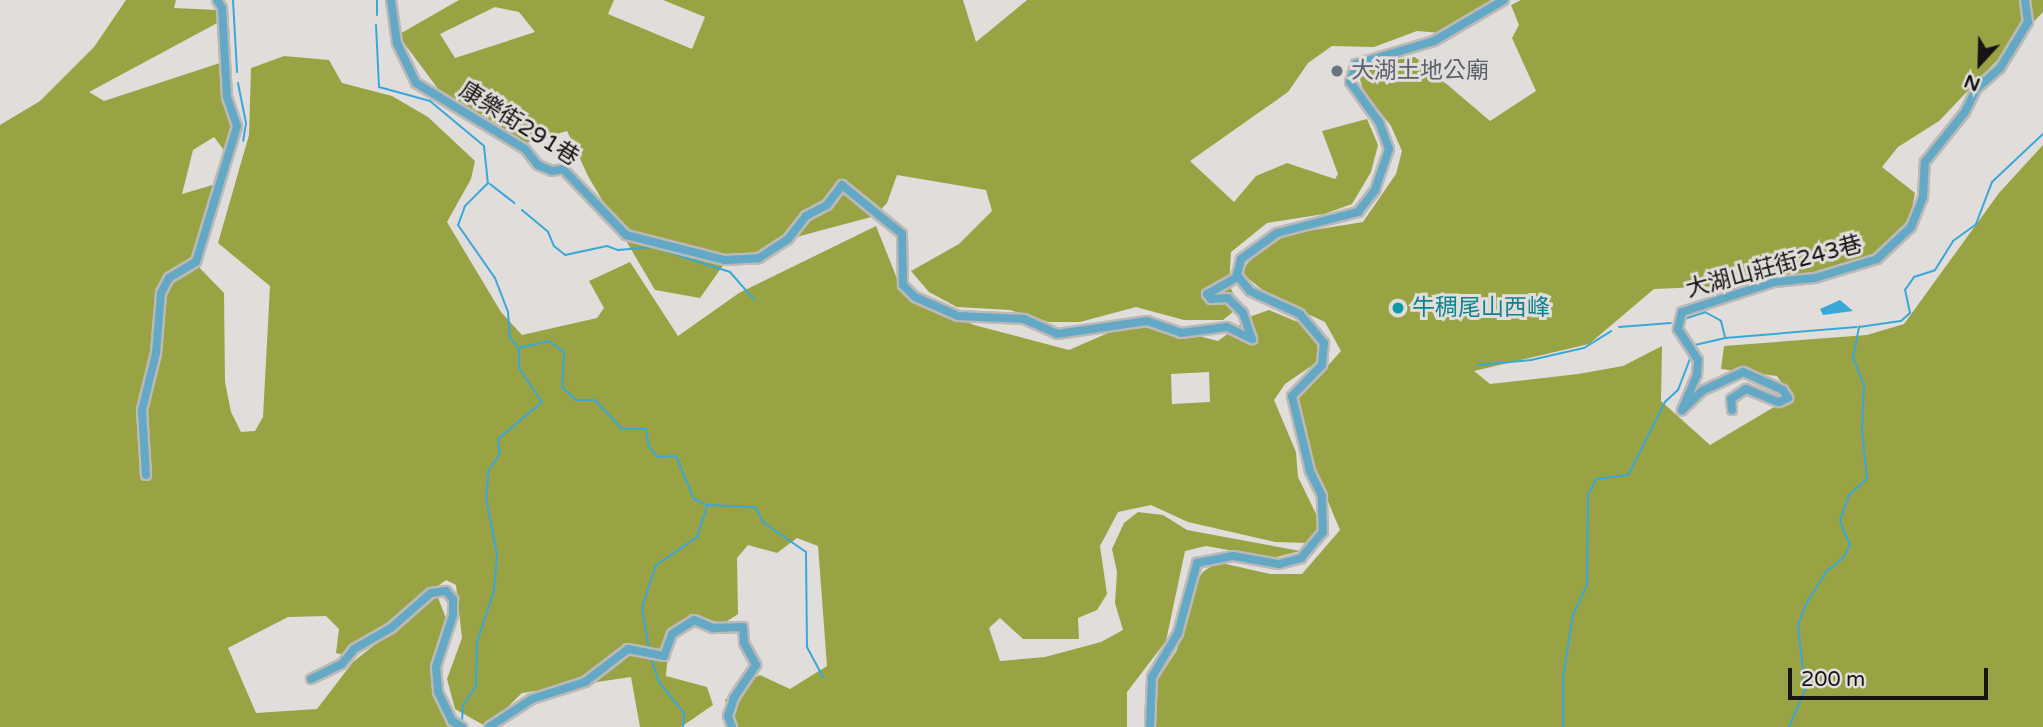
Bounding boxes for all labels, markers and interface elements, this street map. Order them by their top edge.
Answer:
north arrow [1945,28,2015,98]
place label: 大湖土地公廟 [1351,57,1489,85]
marker: 大湖土地公廟 [1329,63,1345,79]
text: N [1961,69,1983,96]
street label: 康樂街291巷 [454,76,584,172]
street label: 大湖山莊街243巷 [1683,230,1865,304]
place label: 牛稠尾山西峰 [1412,294,1550,322]
marker: 牛稠尾山西峰 [1390,300,1406,316]
scale bar [1791,654,1990,698]
text: 200 m [1801,667,1865,692]

